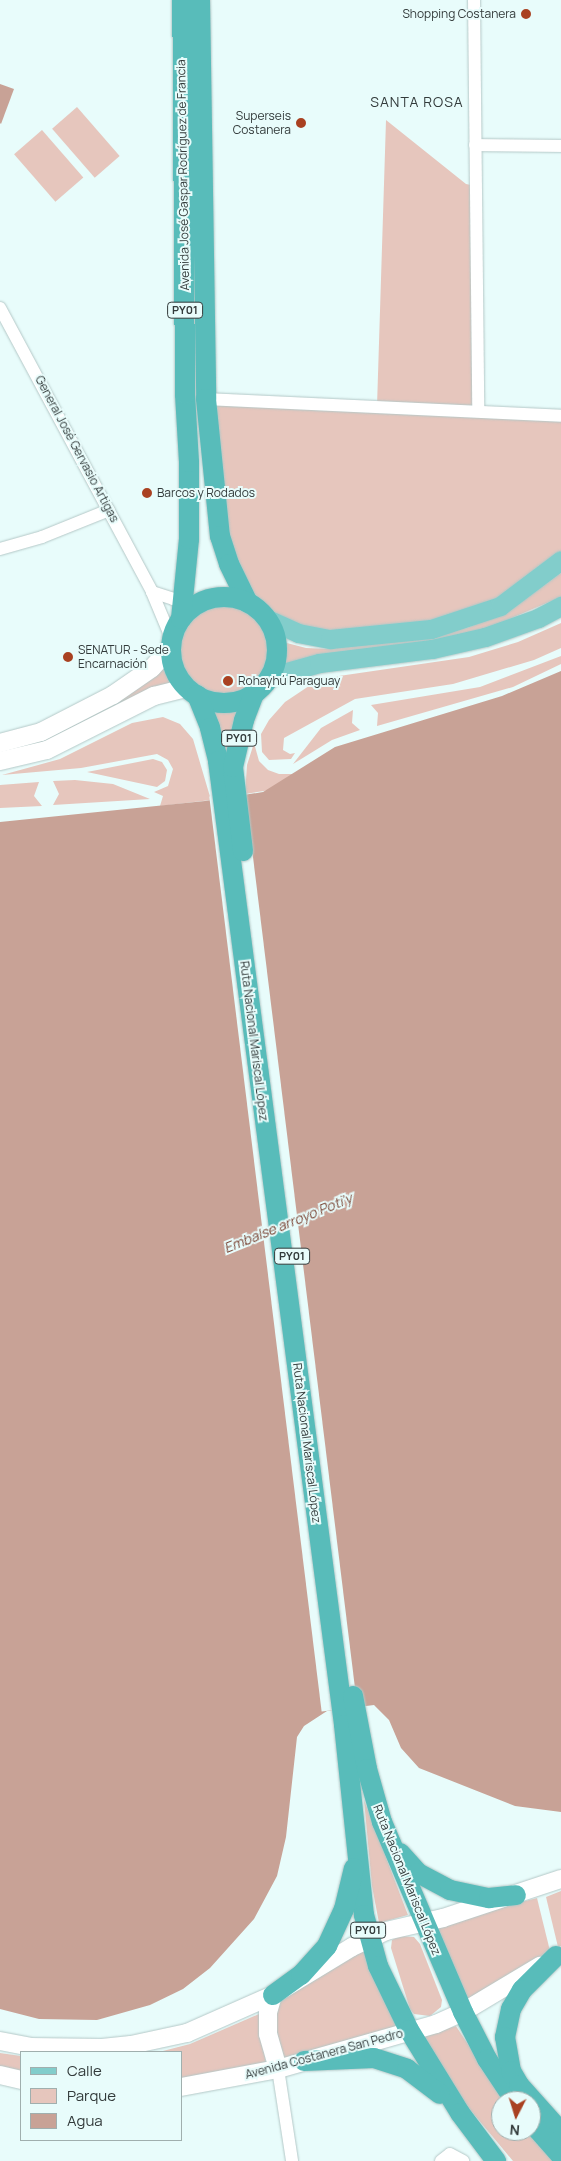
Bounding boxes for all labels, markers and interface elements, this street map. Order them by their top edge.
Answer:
place label: Shopping Costanera [402,7,516,21]
marker: Shopping Costanera [520,8,532,20]
street label: Avenida José Gaspar Rodríguez de Francia [174,59,192,291]
district label: SANTA ROSA [369,94,465,110]
place label: Superseis Costanera [233,109,291,137]
marker: Superseis Costanera [295,117,307,129]
road number: PY01 [166,302,204,318]
street label: General José Gervasio Artigas [32,373,122,525]
place label: Barcos y Rodados [157,486,255,500]
marker: Barcos y Rodados [141,487,153,499]
place label: SENATUR - Sede Encarnación [78,643,169,671]
marker: SENATUR - Sede Encarnación [62,651,74,663]
place label: Rohayhú Paraguay [238,674,340,688]
marker: Rohayhú Paraguay [222,675,234,687]
road number: PY01 [220,730,258,746]
street label: Ruta Nacional Mariscal López [237,960,271,1122]
water label: Embalse arroyo Poti'y [221,1190,355,1256]
road number: PY01 [273,1248,311,1264]
street label: Ruta Nacional Mariscal López [290,1362,324,1524]
street label: Ruta Nacional Mariscal López [370,1803,444,1957]
road number: PY01 [349,1922,387,1938]
street label: Avenida Costanera San Pedro [244,2026,404,2082]
legend [20,2051,182,2141]
text: Calle [67,2060,102,2081]
text: Parque [67,2085,116,2106]
north arrow [491,2091,541,2141]
text: Agua [67,2110,103,2131]
text: N [509,2121,521,2140]

